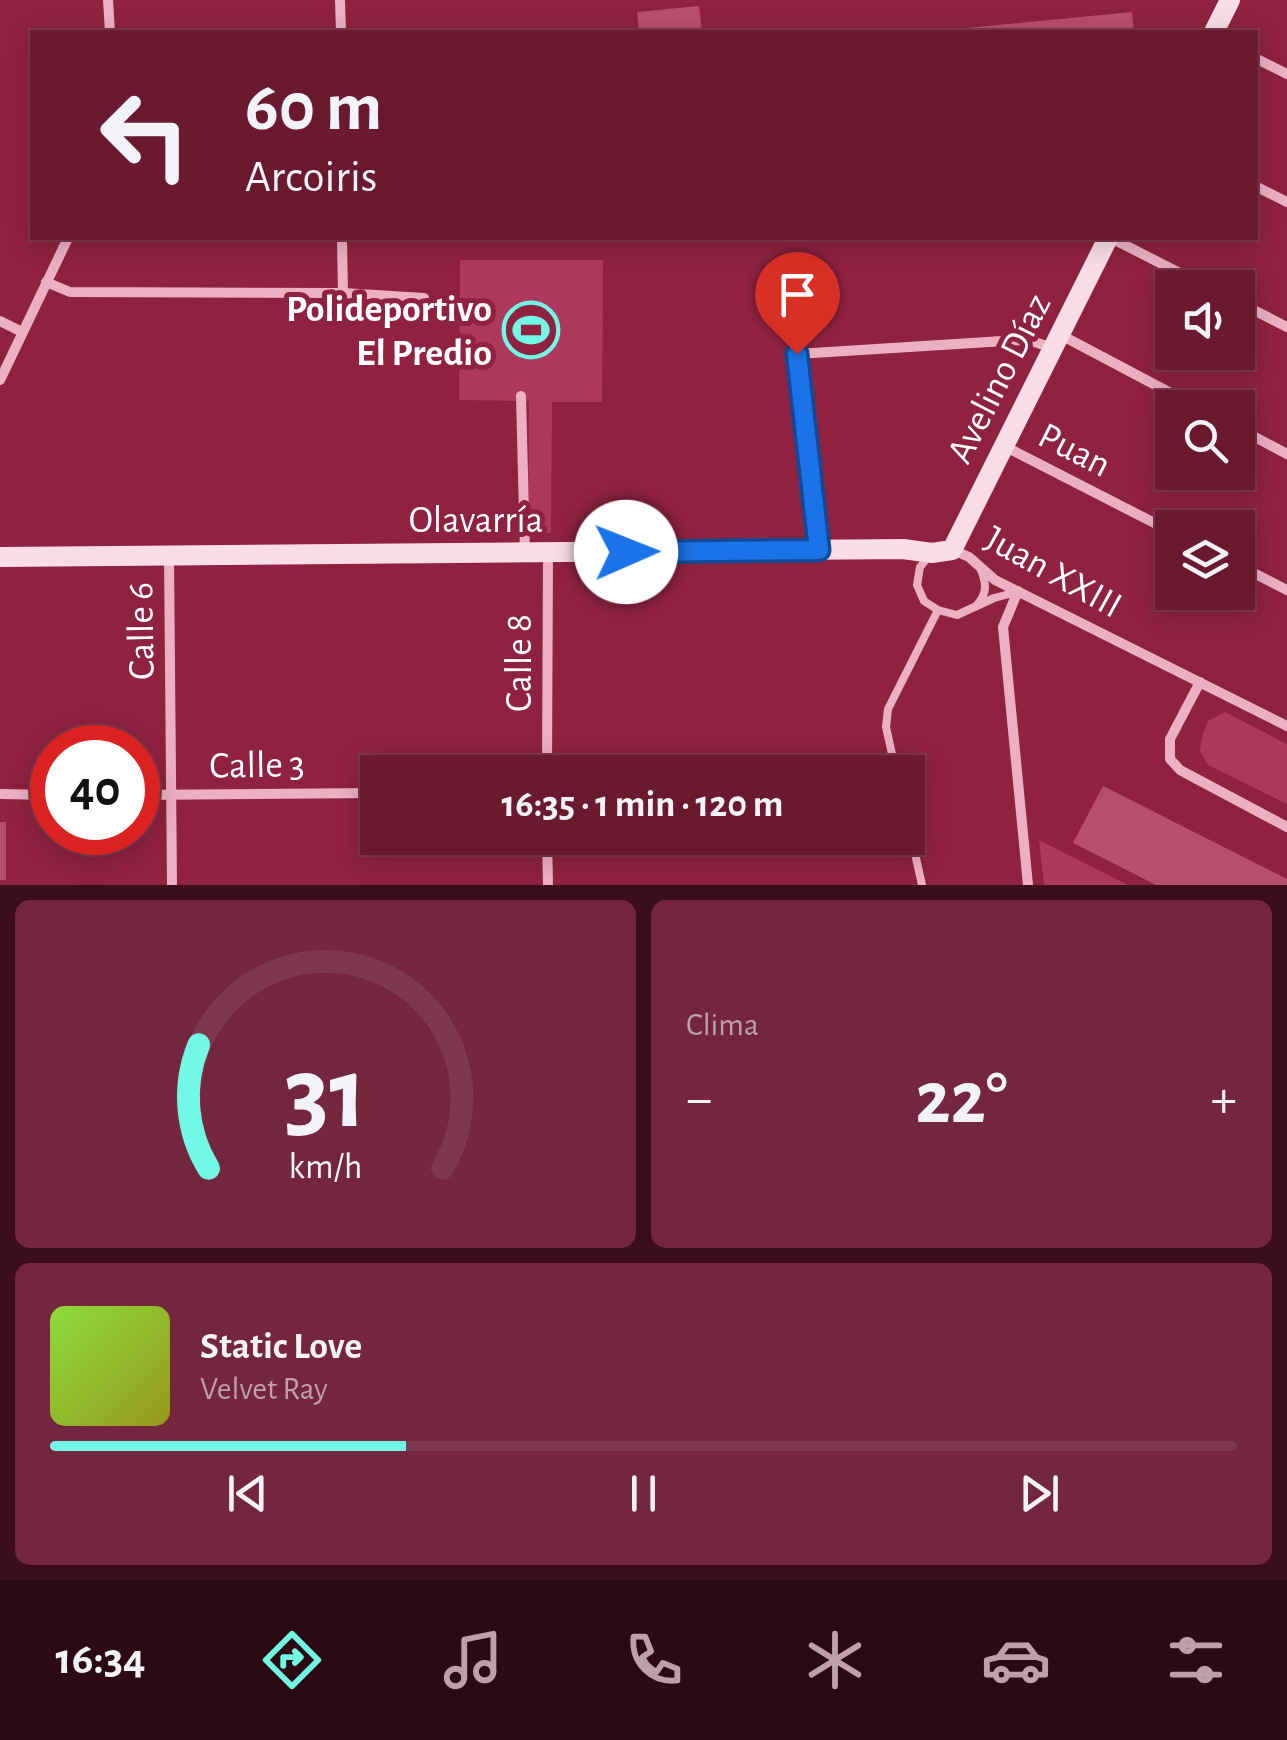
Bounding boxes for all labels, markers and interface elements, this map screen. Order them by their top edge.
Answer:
icon: left [80,70,210,200]
text: 60 m [245,73,382,143]
text: Arcoiris [245,155,377,200]
pin [755,252,840,355]
icon: arrive [770,267,825,322]
map controls [1155,270,1255,610]
button: sound [1155,270,1255,370]
street label: Avelino Díaz [941,288,1059,470]
place label: Polideportivo El Predio [286,291,492,373]
sports icon: Polideportivo El Predio [501,300,561,360]
button: search [1155,390,1255,490]
street label: Puan [1032,417,1116,485]
position arrow [574,500,678,604]
street label: Olavarría [409,502,543,540]
button: layers [1155,510,1255,610]
street label: Juan XXIII [978,520,1128,626]
street label: Calle 6 [122,582,162,680]
street label: Calle 8 [501,614,539,712]
speed limit sign: 40 [30,725,160,855]
street label: Calle 3 [209,746,305,786]
text: 16:35 · 1 min · 120 m [502,786,783,824]
text: Clima [686,1009,759,1041]
text: 31 [284,1043,367,1147]
text: 22° [915,1062,1008,1137]
text: − [686,1072,712,1127]
text: + [1211,1072,1237,1127]
text: km/h [289,1149,362,1185]
text: Static Love [200,1328,362,1366]
text: Velvet Ray [200,1373,328,1405]
icon: previous [220,1466,275,1521]
icon: pause [616,1466,671,1521]
icon: next [1012,1466,1067,1521]
icon: directions [257,1625,327,1695]
icon: music [438,1625,508,1695]
icon: phone [619,1625,689,1695]
icon: climate [800,1625,870,1695]
icon: car [981,1625,1051,1695]
icon: filters [1161,1625,1231,1695]
text: 16:34 [55,1637,146,1682]

